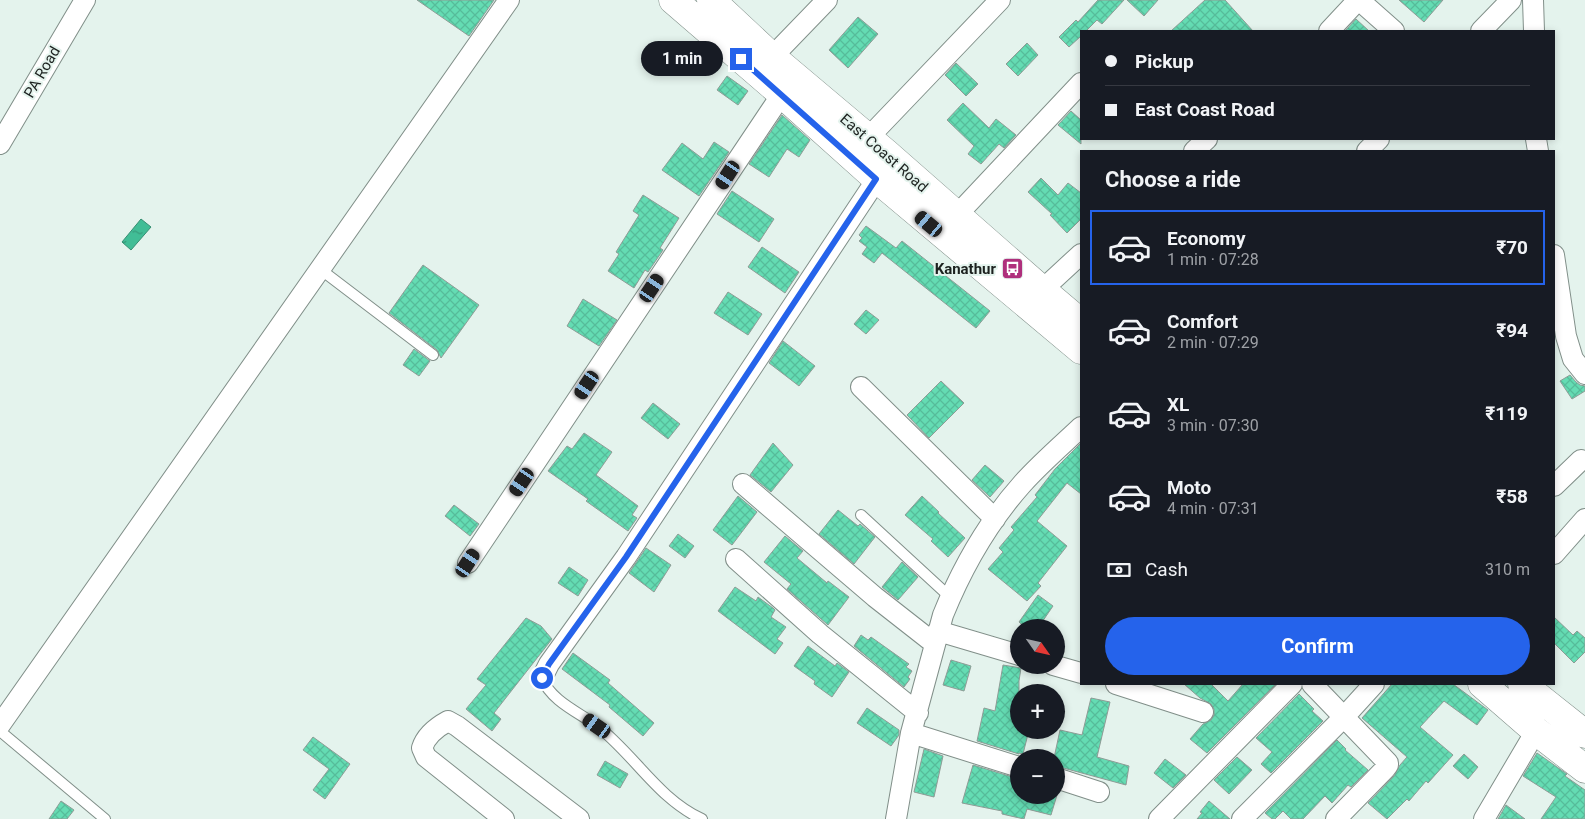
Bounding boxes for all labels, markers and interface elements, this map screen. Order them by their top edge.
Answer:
callout: 1 min [641,42,724,76]
street label: PA Road [20,43,64,101]
route end [730,48,752,70]
text: 1 min [662,49,702,68]
text: Pickup [1135,50,1194,73]
text: East Coast Road [1135,98,1275,121]
street label: East Coast Road [836,110,932,196]
car [713,158,742,192]
text: Choose a ride [1105,167,1241,192]
car [912,209,945,239]
icon: car [1107,225,1152,270]
text: Economy [1167,227,1246,250]
text: ₹70 [1496,236,1528,259]
text: 1 min · 07:28 [1167,250,1259,269]
bus stop icon: Kanathur [1000,257,1024,281]
place label: Kanathur [935,260,997,278]
car [637,271,666,305]
icon: car [1107,308,1152,353]
text: Comfort [1167,310,1238,333]
text: ₹94 [1496,319,1528,342]
text: 2 min · 07:29 [1167,333,1259,352]
car [572,368,601,402]
icon: car [1107,391,1152,436]
text: XL [1167,393,1189,416]
text: ₹119 [1485,402,1528,425]
text: 3 min · 07:30 [1167,416,1259,435]
car [507,465,536,499]
icon: car [1107,474,1152,519]
text: Moto [1167,476,1211,499]
text: ₹58 [1496,485,1528,508]
text: 4 min · 07:31 [1167,499,1259,518]
car [453,546,482,580]
icon: cash [1105,556,1133,584]
text: Cash [1145,558,1188,581]
text: 310 m [1485,560,1530,579]
button: Confirm [1105,617,1530,675]
north arrow [1010,619,1065,674]
map controls [1010,619,1065,804]
route start [531,667,553,689]
button: + [1010,684,1065,739]
car [580,711,613,741]
button: − [1010,749,1065,804]

